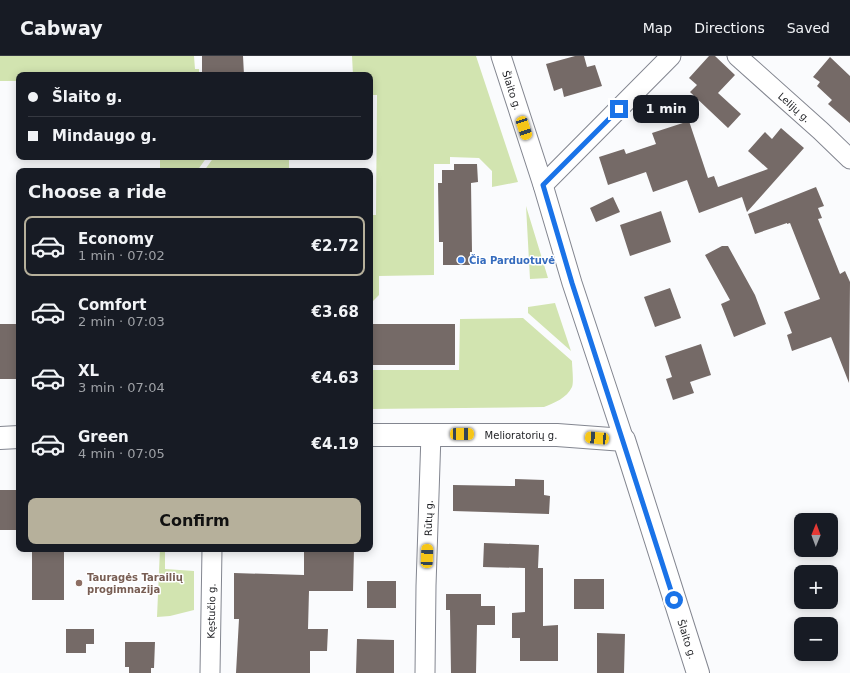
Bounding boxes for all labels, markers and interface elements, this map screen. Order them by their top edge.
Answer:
text: Cabway [20,17,103,39]
text: Map [643,20,672,36]
text: Directions [694,20,765,36]
text: Saved [787,20,830,36]
street label: Šlaito g. [501,69,524,111]
text: Šlaito g. [52,88,122,106]
street label: Lelijų g. [776,90,813,124]
callout: 1 min [633,95,699,123]
route end [610,100,628,118]
text: 1 min [646,101,686,116]
car [515,115,533,141]
text: Mindaugo g. [52,127,157,145]
text: Choose a ride [28,181,167,202]
icon: car [30,228,66,264]
text: Economy [78,230,154,248]
text: €2.72 [312,237,359,255]
text: 1 min · 07:02 [78,248,165,263]
place label: Čia Parduotuvė [469,254,555,266]
marker: Čia Parduotuvė [456,255,466,265]
icon: car [30,294,66,330]
text: Comfort [78,296,146,314]
text: €3.68 [312,303,359,321]
text: 2 min · 07:03 [78,314,165,329]
icon: car [30,360,66,396]
text: XL [78,362,99,380]
text: €4.63 [312,369,359,387]
text: 3 min · 07:04 [78,380,165,395]
icon: car [30,426,66,462]
text: Green [78,428,129,446]
car [450,428,474,440]
street label: Melioratorių g. [485,430,557,441]
car [585,431,609,445]
text: €4.19 [312,435,359,453]
text: 4 min · 07:05 [78,446,165,461]
button: Confirm [28,498,361,544]
street label: Rūtų g. [422,500,434,536]
north arrow [794,513,838,557]
map controls [794,513,838,661]
car [421,544,433,568]
button: + [794,565,838,609]
place label: Tauragės Tarailių progimnazija [87,572,184,595]
marker: Tauragės Tarailių progimnazija [74,578,84,588]
street label: Kęstučio g. [205,583,217,639]
route start [665,591,683,609]
button: − [794,617,838,661]
street label: Šlaito g. [676,618,699,660]

